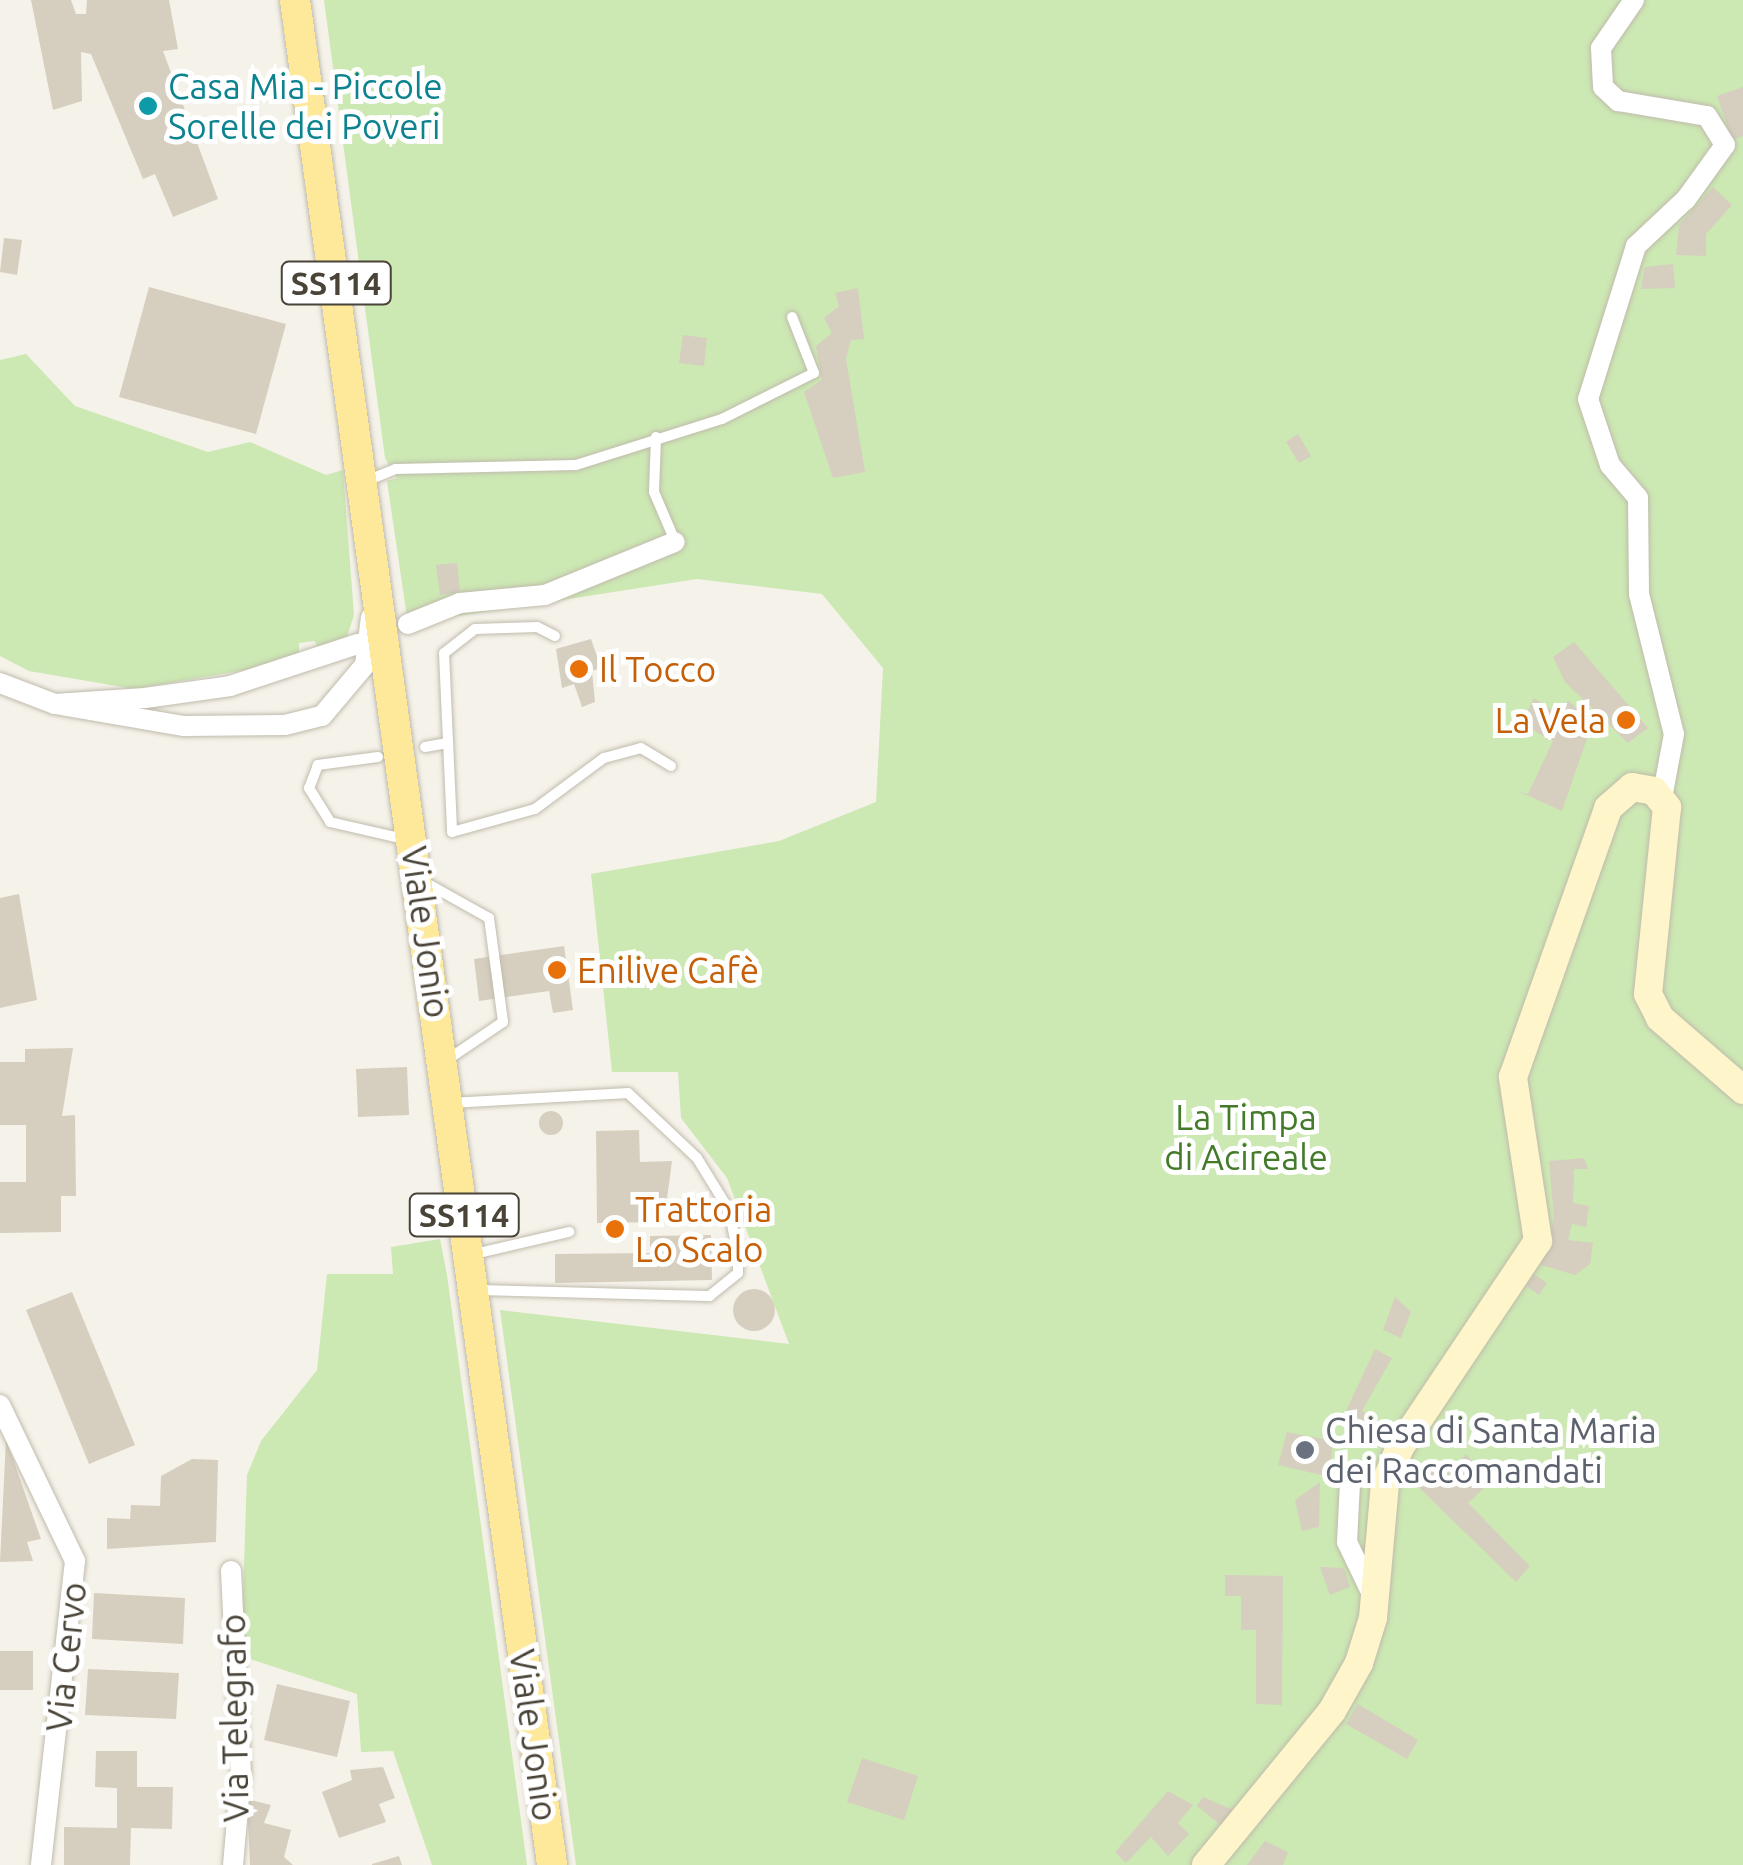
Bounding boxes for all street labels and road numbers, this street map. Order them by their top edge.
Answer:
road number: SS114 [278,256,394,310]
street label: Viale Jonio [393,843,459,1021]
road number: SS114 [406,1188,522,1242]
street label: Via Cervo [37,1580,95,1734]
street label: Via Telegrafo [211,1613,257,1823]
street label: Viale Jonio [501,1646,567,1824]

